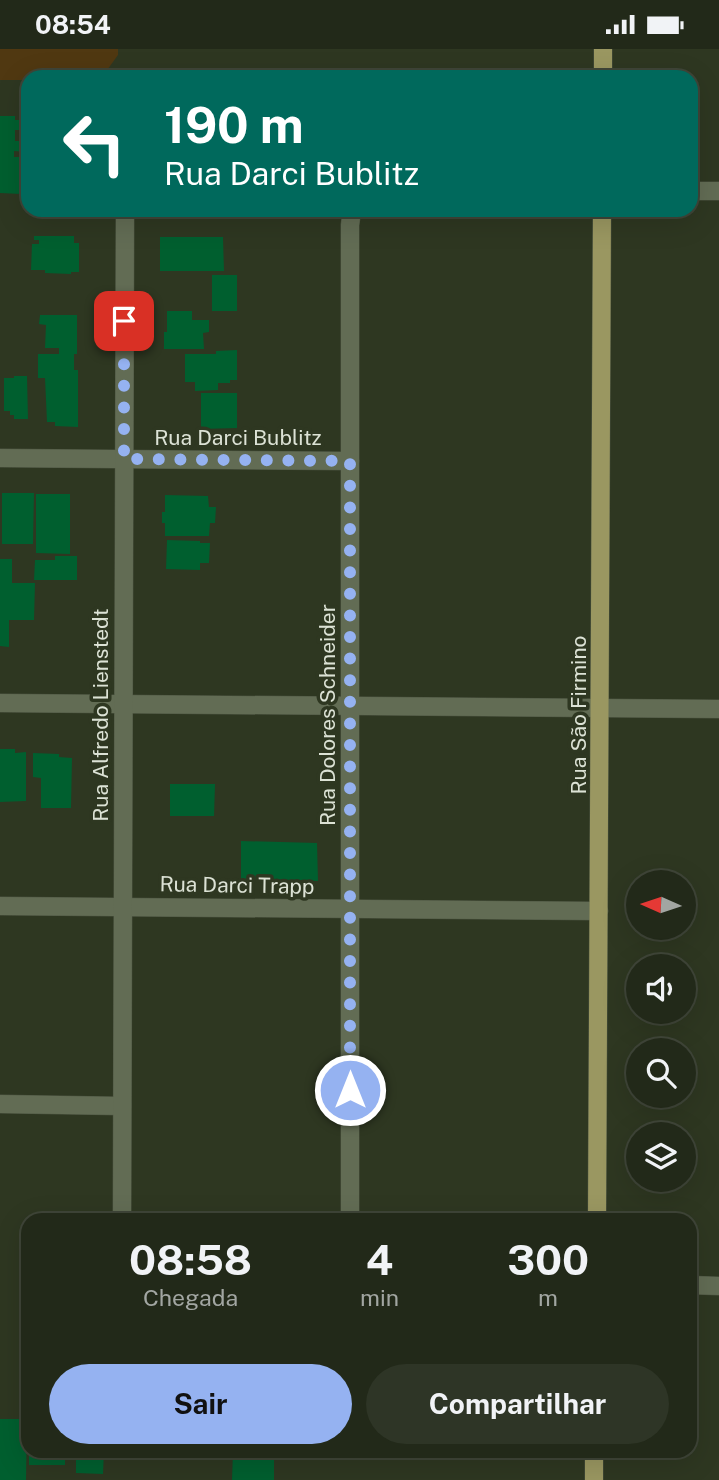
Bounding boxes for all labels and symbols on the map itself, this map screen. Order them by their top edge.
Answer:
pin [94,291,154,351]
street label: Rua Darci Bublitz [154,425,322,450]
street label: Rua Dolores Schneider [315,604,340,826]
street label: Rua Alfredo Lienstedt [88,608,113,822]
street label: Rua São Firmino [566,636,591,794]
north arrow [626,870,696,940]
street label: Rua Darci Trapp [159,871,315,899]
position arrow [313,1053,387,1127]

